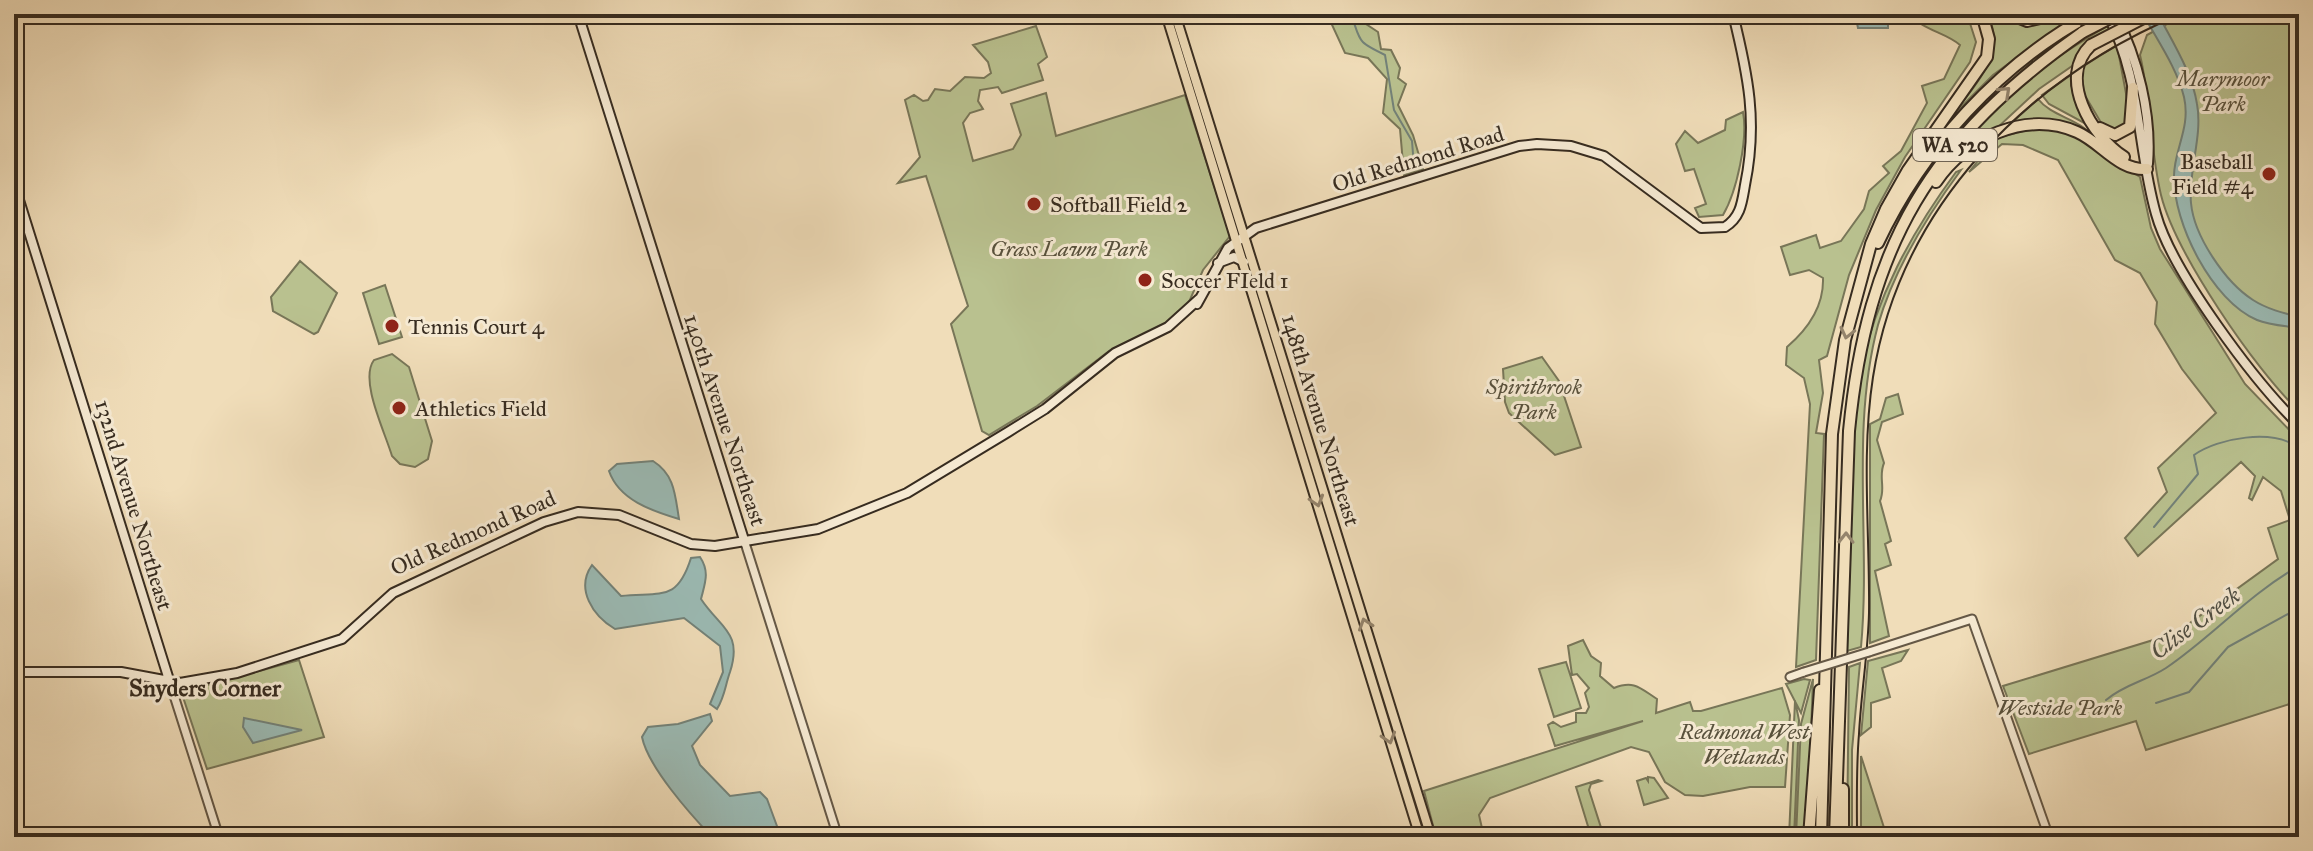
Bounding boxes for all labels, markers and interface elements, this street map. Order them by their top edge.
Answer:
park label: Marymoor Park [2175,65,2271,117]
one-way arrow [1996,87,2011,101]
street label: Old Redmond Road [1329,120,1507,198]
road number: WA 520 [1913,129,1997,161]
place label: Baseball Field #4 [2172,148,2254,200]
marker: Baseball Field #4 [2260,165,2278,183]
place label: Softball Field 2 [1050,191,1188,218]
marker: Softball Field 2 [1025,195,1043,213]
park label: Grass Lawn Park [990,235,1148,262]
place label: Soccer FIeld 1 [1161,267,1289,294]
marker: Soccer FIeld 1 [1136,271,1154,289]
street label: 140th Avenue Northeast [678,311,772,530]
street label: 148th Avenue Northeast [1276,311,1366,529]
place label: Tennis Court 4 [408,313,545,340]
marker: Tennis Court 4 [383,317,401,335]
one-way arrow [1839,326,1856,340]
park label: Spiritbrook Park [1485,373,1582,425]
place label: Athletics Field [414,395,547,422]
street label: 132nd Avenue Northeast [89,396,179,614]
marker: Athletics Field [390,399,408,417]
street label: Old Redmond Road [386,484,560,582]
one-way arrow [1308,493,1324,507]
one-way arrow [1838,531,1855,544]
water label: Clise Creek [2144,580,2246,666]
one-way arrow [1358,618,1374,632]
district label: Snyders Corner [129,673,282,703]
park label: Westside Park [1998,694,2123,721]
park label: Redmond West Wetlands [1678,718,1810,770]
one-way arrow [1380,731,1396,744]

